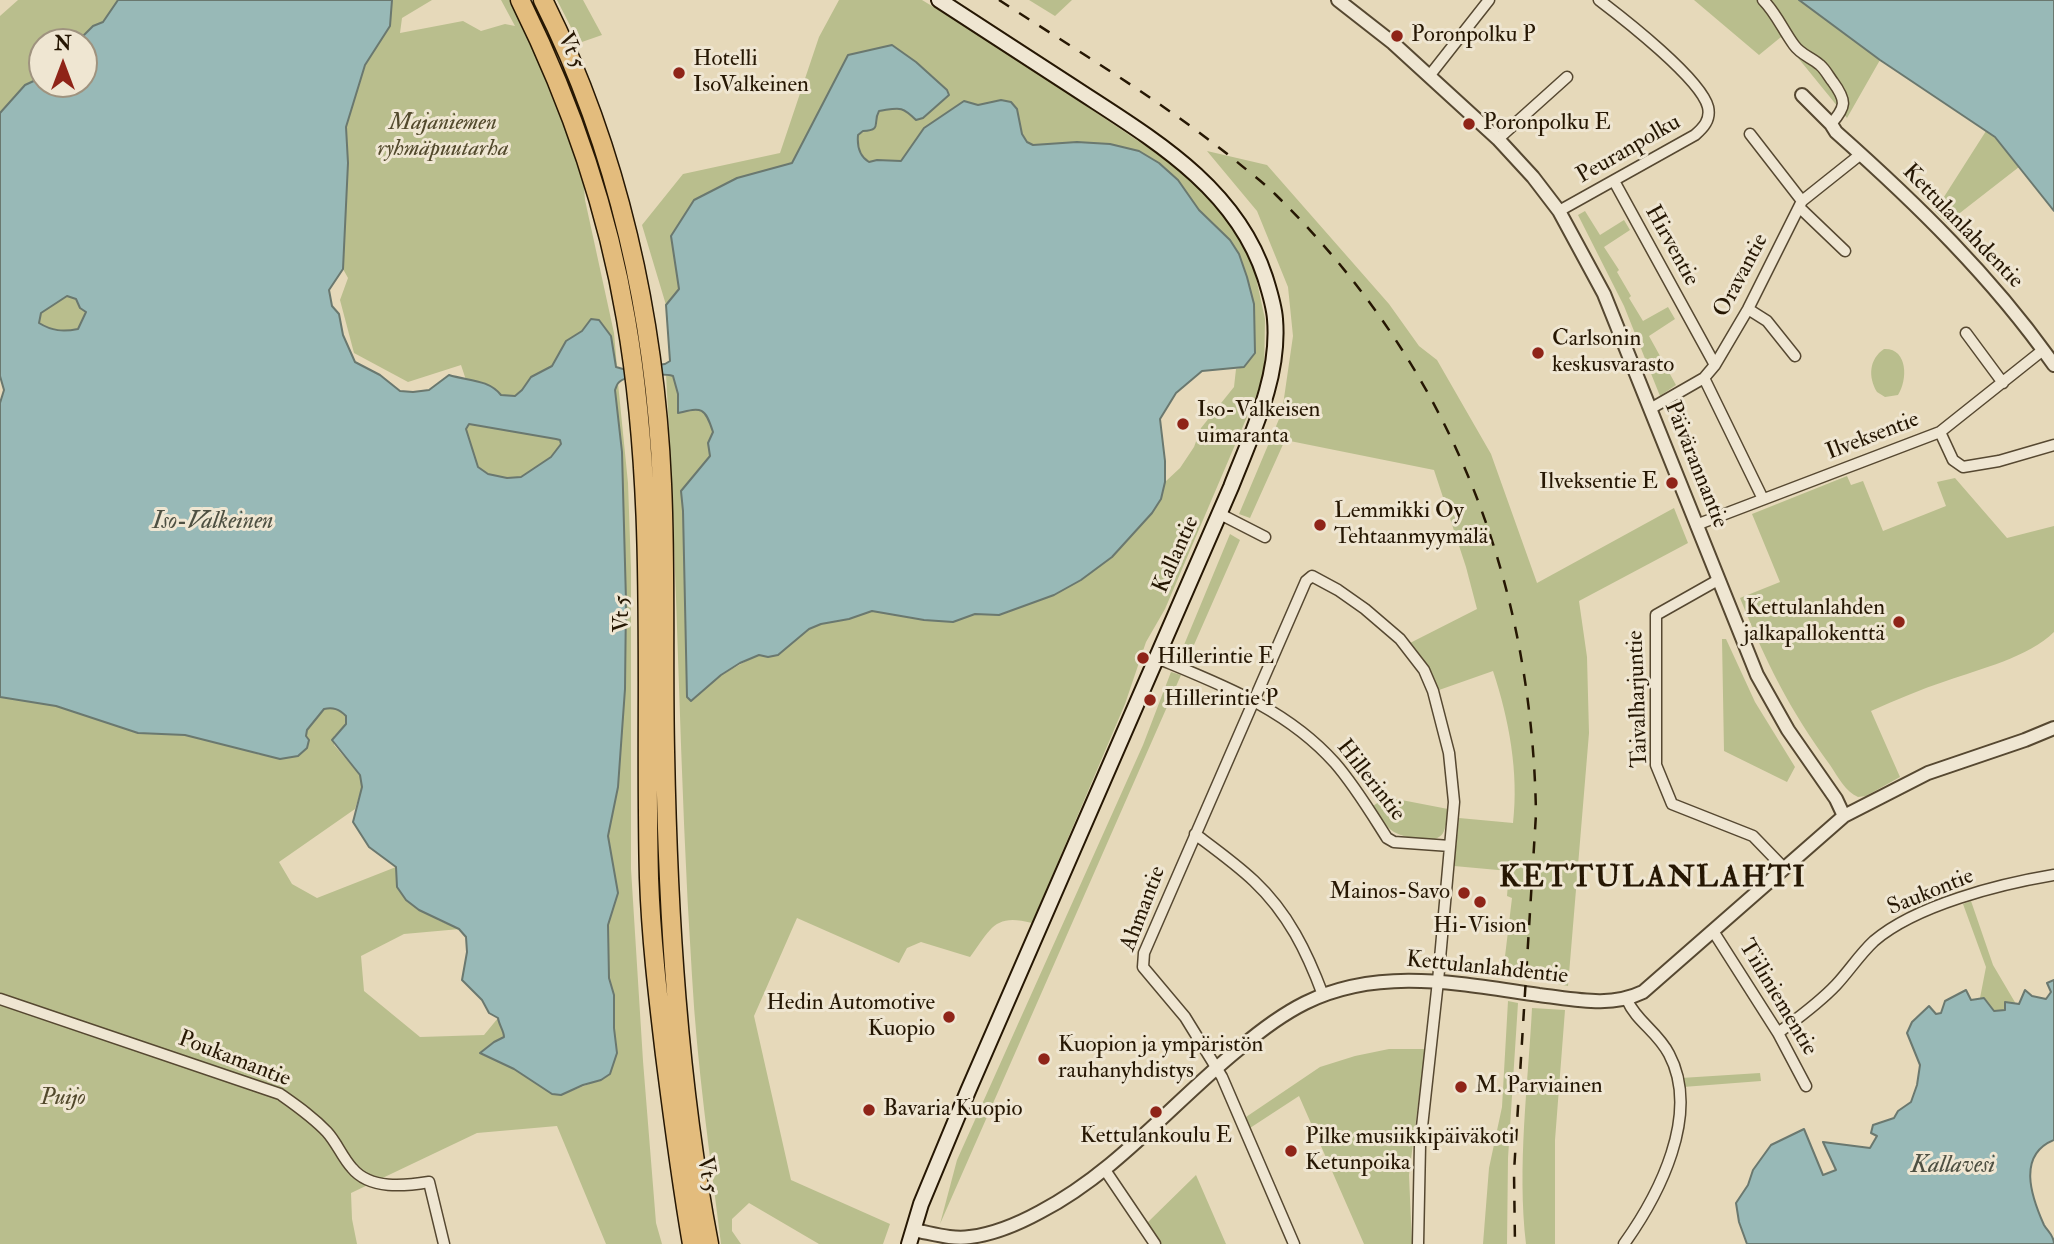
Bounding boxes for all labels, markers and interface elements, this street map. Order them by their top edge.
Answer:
place label: Poronpolku P [1411,22,1536,50]
north arrow [28,28,98,98]
marker: Poronpolku P [1389,28,1405,44]
street label: Vt 5 [550,29,590,73]
text: N [54,32,72,56]
place label: Hotelli IsoValkeinen [693,46,809,100]
marker: Hotelli IsoValkeinen [671,65,687,81]
street label: Peuranpolku [1572,109,1686,191]
park label: Majaniemen ryhmäpuutarha [377,110,509,164]
place label: Poronpolku E [1483,110,1611,138]
marker: Poronpolku E [1461,116,1477,132]
street label: Kettulanlahdentie [1896,159,2028,295]
street label: Hirventie [1638,201,1704,291]
street label: Oravantie [1709,230,1775,322]
place label: Carlsonin keskusvarasto [1552,326,1674,380]
marker: Carlsonin keskusvarasto [1530,345,1546,361]
place label: Iso-Valkeisen uimaranta [1197,397,1320,451]
street label: Päivärannantie [1657,398,1733,532]
street label: Ilveksentie [1823,407,1923,467]
marker: Iso-Valkeisen uimaranta [1175,416,1191,432]
place label: Ilveksentie E [1539,469,1658,497]
marker: Ilveksentie E [1664,475,1680,491]
place label: Lemmikki Oy Tehtaanmyymälä [1334,498,1488,552]
water label: Iso-Valkeinen [153,509,273,537]
street label: Kallantie [1148,512,1206,598]
marker: Lemmikki Oy Tehtaanmyymälä [1312,517,1328,533]
street label: Vt 5 [609,595,637,633]
place label: Kettulanlahden jalkapallokenttä [1744,595,1885,649]
marker: Kettulanlahden jalkapallokenttä [1891,614,1907,630]
street label: Taivalharjuntie [1623,630,1655,768]
place label: Hillerintie E [1157,644,1274,672]
marker: Hillerintie E [1135,650,1151,666]
place label: Hillerintie P [1164,686,1278,714]
marker: Hillerintie P [1142,692,1158,708]
street label: Hillerintie [1330,735,1410,827]
district label: KETTULANLAHTI [1501,862,1805,898]
street label: Ahmantie [1115,863,1173,955]
street label: Saukontie [1884,863,1978,923]
place label: Mainos-Savo [1329,879,1450,907]
marker: Mainos-Savo [1456,885,1472,901]
marker: Hi-Vision [1472,894,1488,910]
place label: Hi-Vision [1433,913,1527,941]
street label: Tiiliniementie [1732,935,1822,1061]
street label: Kettulanlahdentie [1405,947,1569,991]
place label: Hedin Automotive Kuopio [766,990,935,1044]
marker: Hedin Automotive Kuopio [941,1009,957,1025]
street label: Poukamantie [174,1026,294,1094]
place label: Kuopion ja ympäristön rauhanyhdistys [1058,1032,1263,1086]
marker: Kuopion ja ympäristön rauhanyhdistys [1036,1051,1052,1067]
place label: M. Parviainen [1475,1073,1603,1101]
marker: M. Parviainen [1453,1079,1469,1095]
park label: Puijo [40,1085,86,1113]
place label: Bavaria Kuopio [883,1096,1023,1124]
marker: Bavaria Kuopio [861,1102,877,1118]
marker: Kettulankoulu E [1148,1104,1164,1120]
place label: Kettulankoulu E [1080,1123,1232,1151]
place label: Pilke musiikkipäiväkoti Ketunpoika [1305,1124,1515,1178]
marker: Pilke musiikkipäiväkoti Ketunpoika [1283,1143,1299,1159]
water label: Kallavesi [1911,1153,1995,1181]
street label: Vt 5 [689,1155,723,1195]

